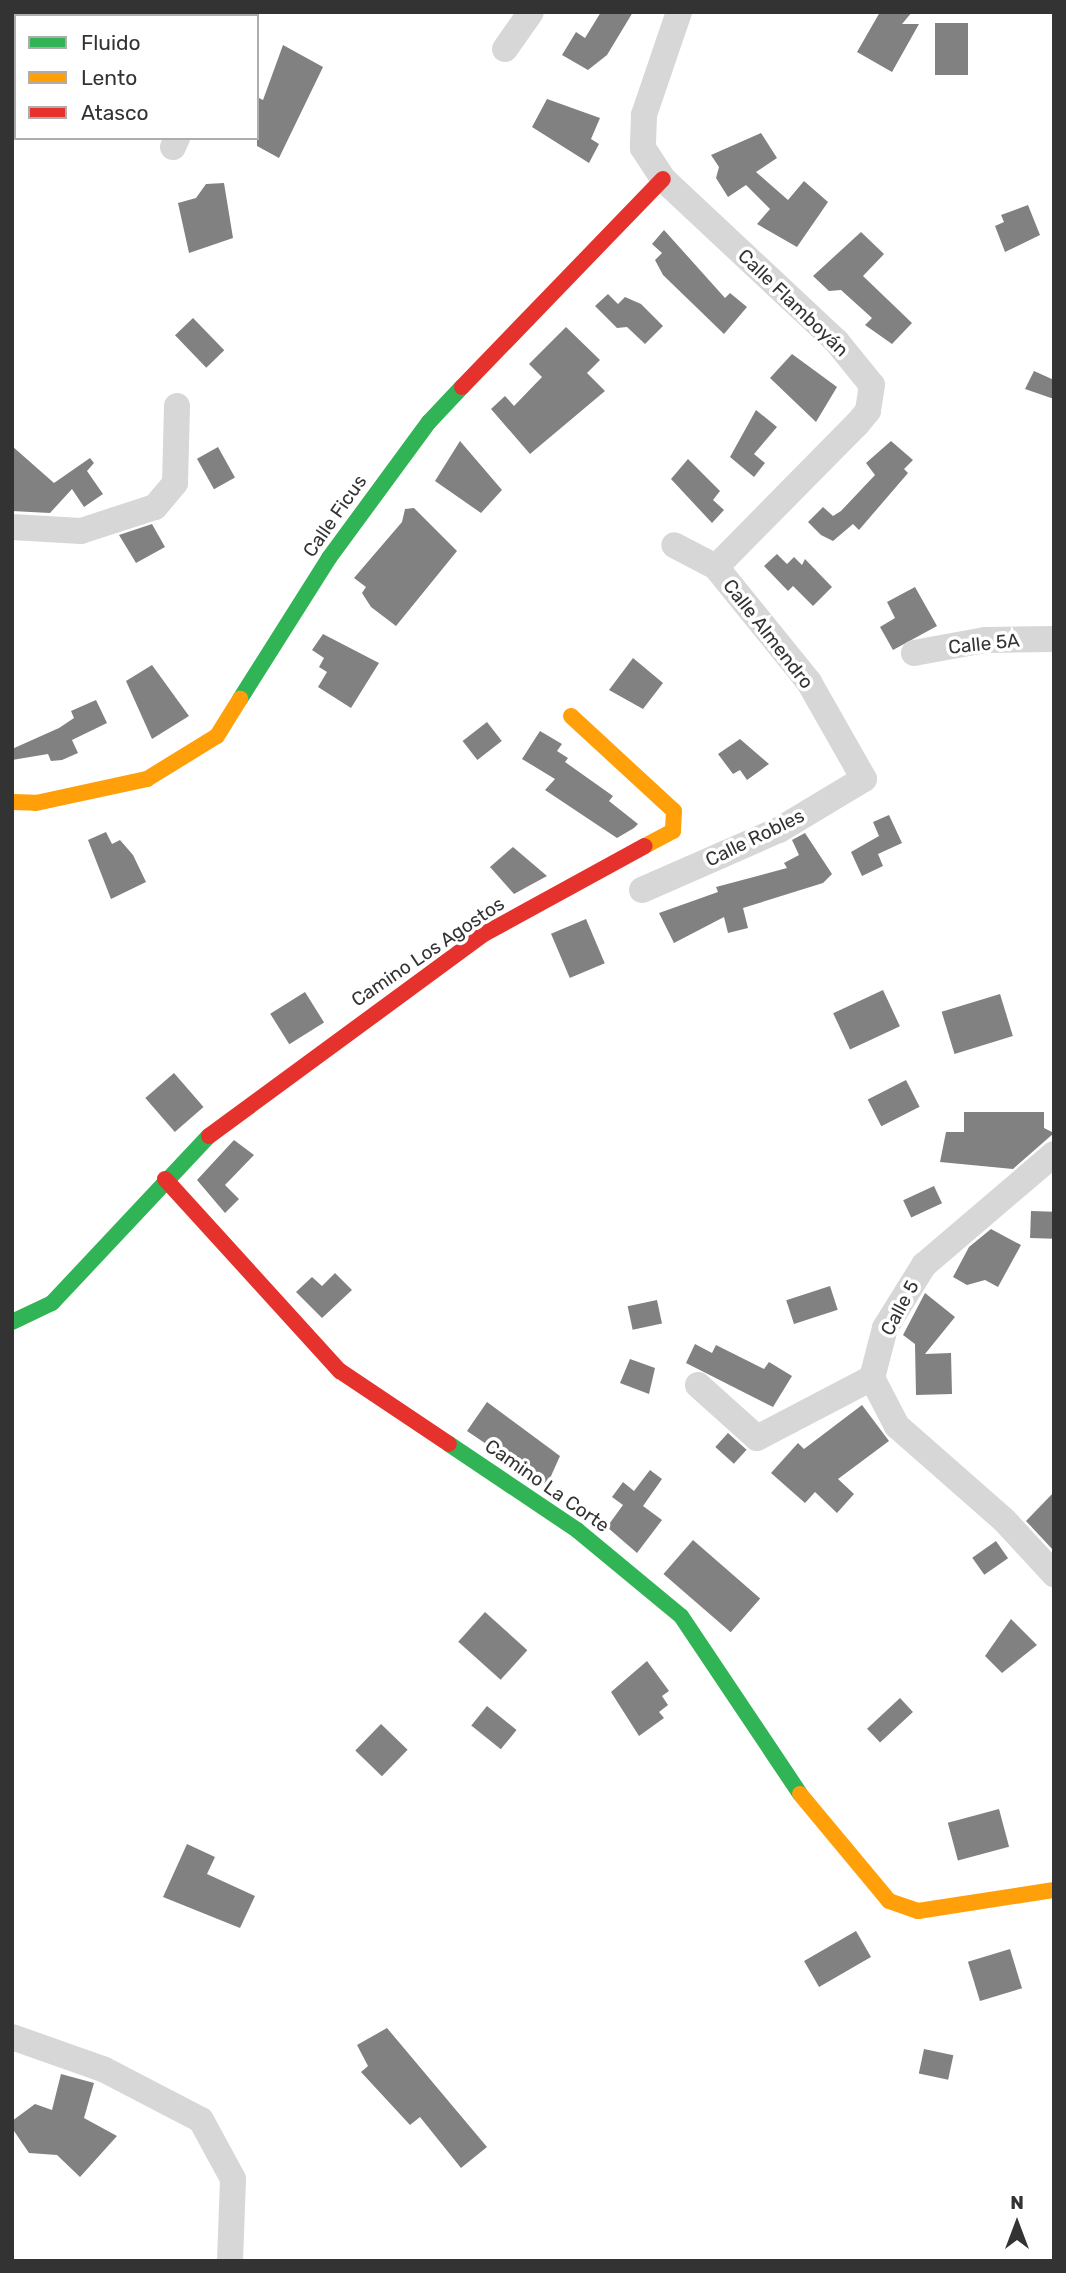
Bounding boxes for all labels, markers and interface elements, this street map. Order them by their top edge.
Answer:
legend [14,14,259,140]
text: Fluido [81,30,141,55]
text: Lento [81,65,137,90]
text: Atasco [81,100,149,125]
street label: Calle Flamboyán [733,245,853,361]
street label: Calle Ficus [298,471,372,561]
street label: Calle Almendro [718,574,818,694]
street label: Calle 5A [947,629,1021,659]
street label: Calle Robles [702,804,808,872]
street label: Camino Los Agostos [347,892,509,1012]
street label: Calle 5 [876,1277,924,1339]
street label: Camino La Corte [481,1435,613,1537]
north arrow [982,2189,1052,2259]
text: N [1010,2191,1024,2214]

